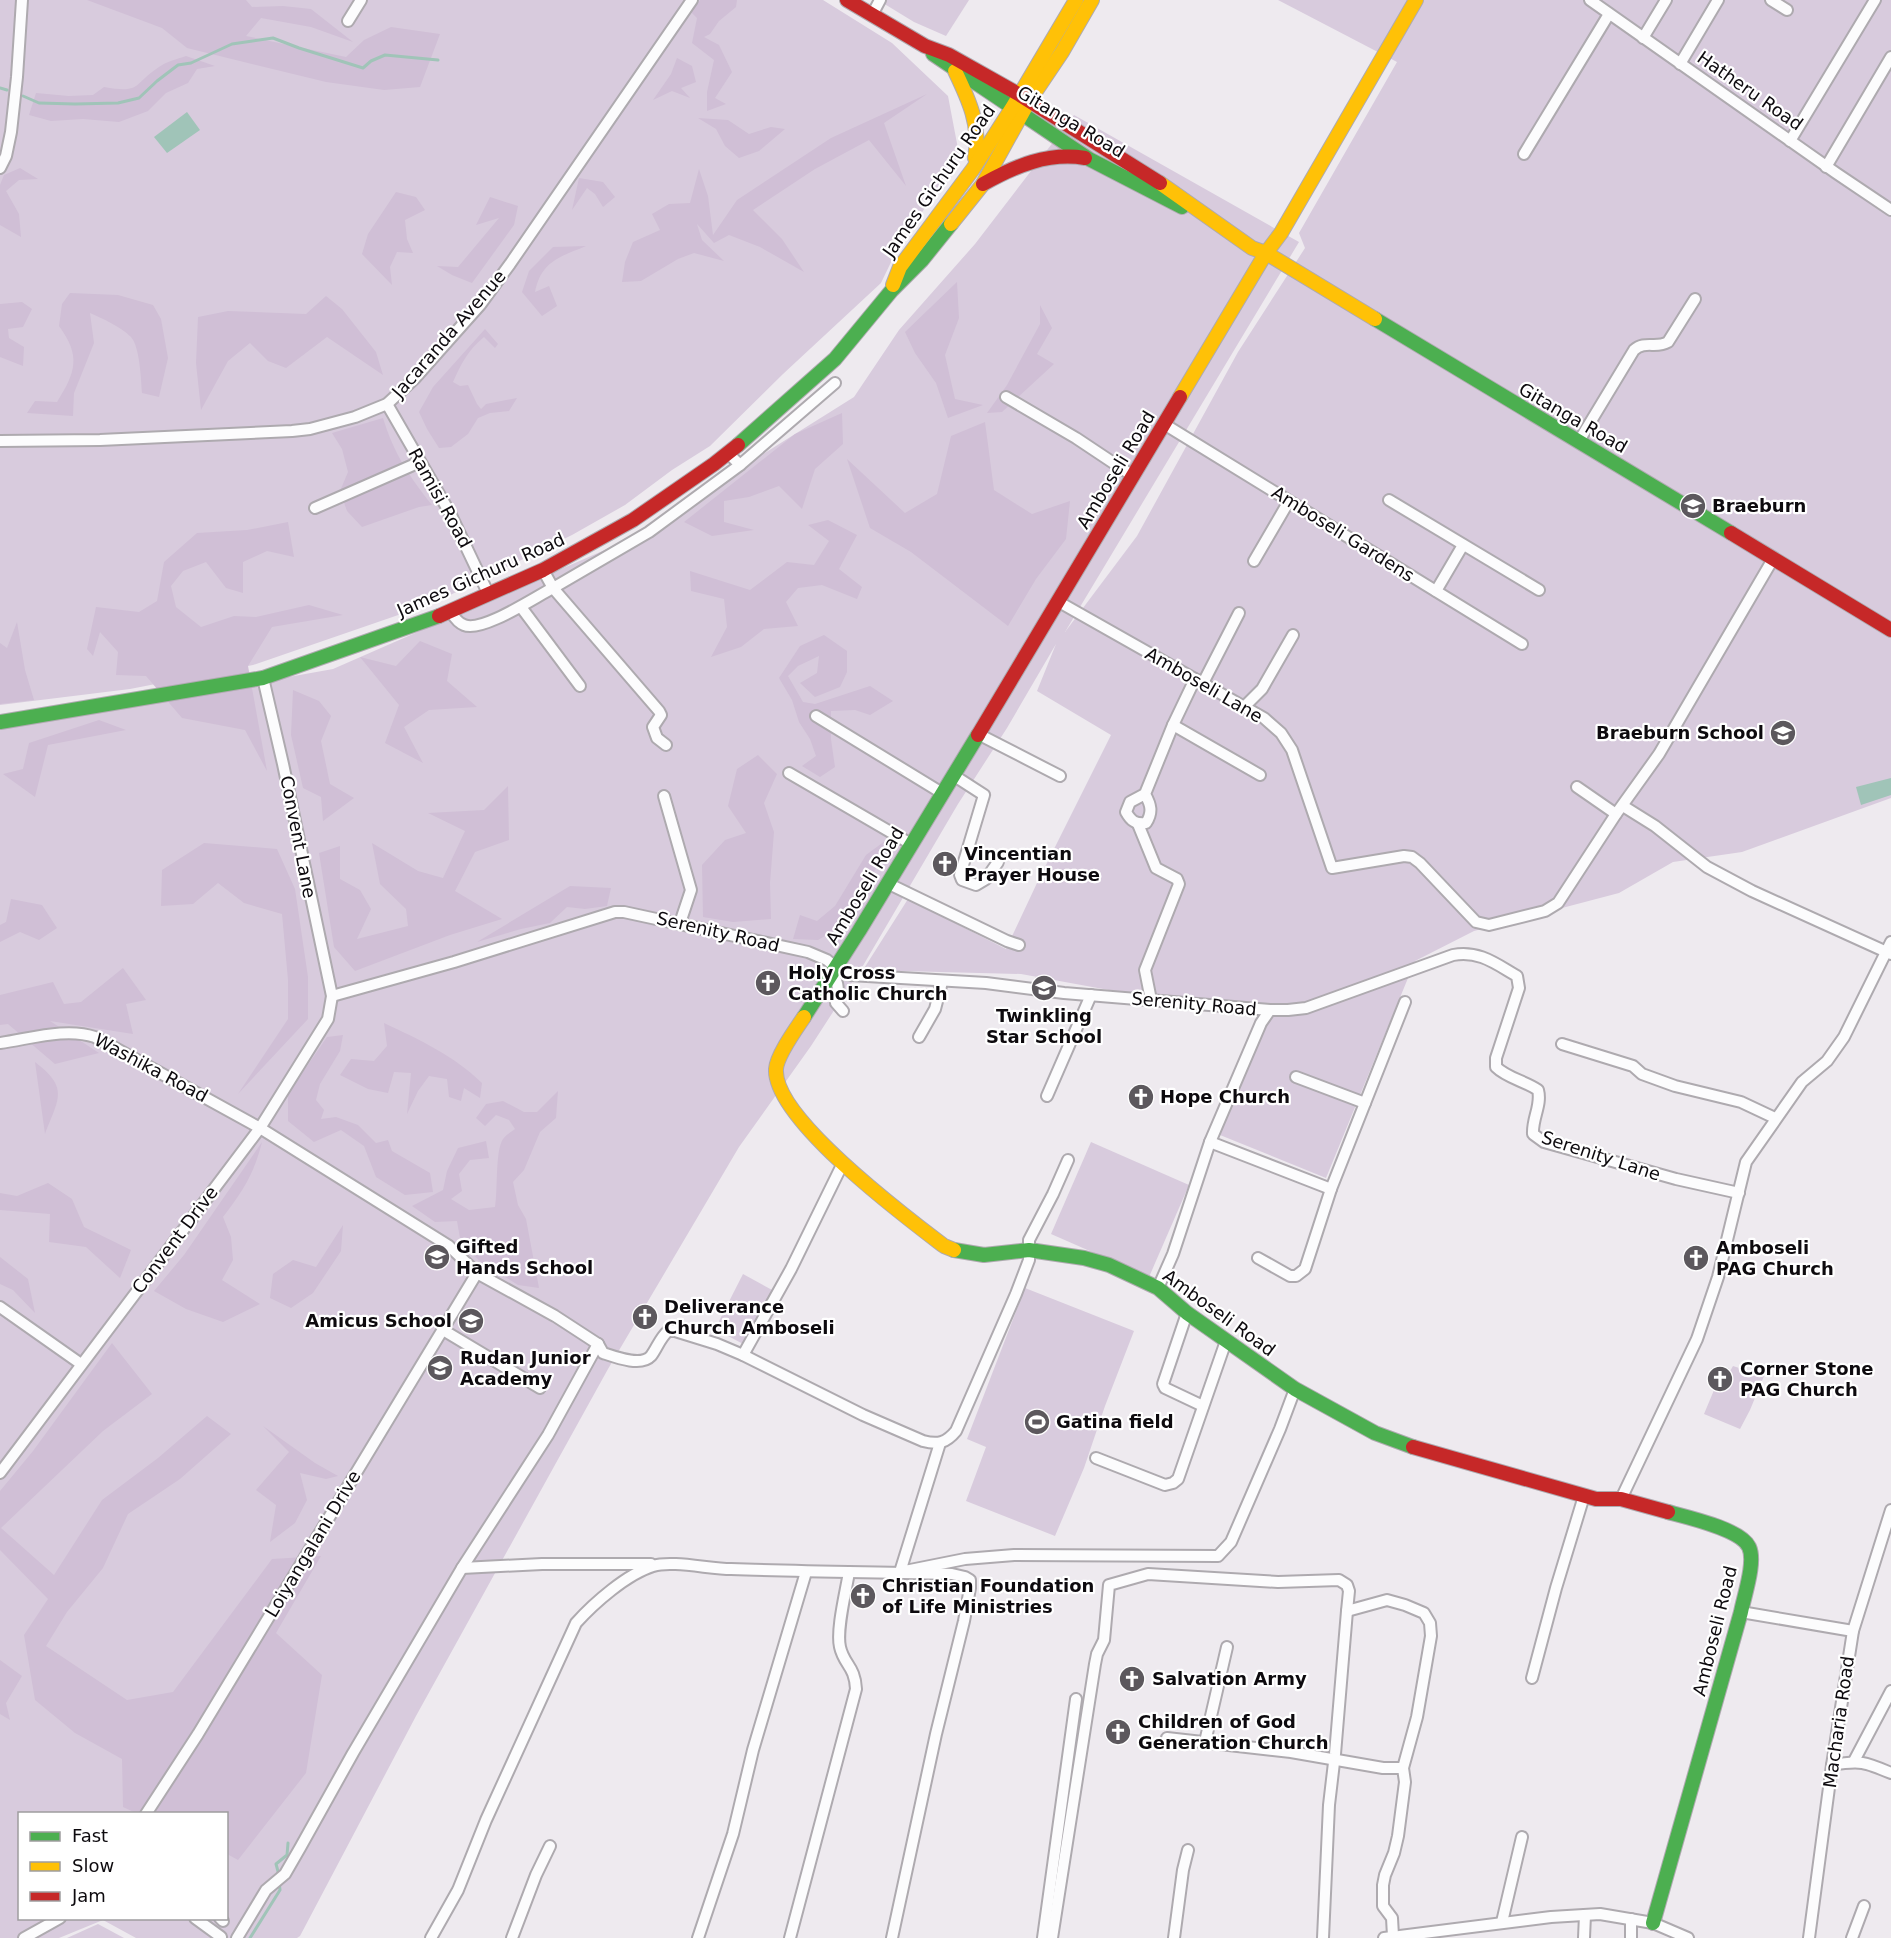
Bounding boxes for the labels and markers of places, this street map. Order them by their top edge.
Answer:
school or university icon: Braeburn [1678,491,1708,521]
place label: Braeburn [1712,495,1806,516]
school or university icon: Braeburn School [1768,718,1798,748]
place label: Braeburn School [1596,722,1764,743]
place label: Vincentian Prayer House [964,843,1100,885]
church icon: Vincentian Prayer House [930,849,960,879]
place label: Holy Cross Catholic Church [788,962,948,1004]
church icon: Holy Cross Catholic Church [753,968,783,998]
school or university icon: Twinkling Star School [1029,973,1059,1003]
place label: Twinkling Star School [986,1005,1102,1047]
church icon: Hope Church [1126,1082,1156,1112]
place label: Hope Church [1160,1086,1290,1107]
place label: Gifted Hands School [456,1236,593,1278]
place label: Amboseli PAG Church [1716,1237,1834,1279]
school or university icon: Gifted Hands School [422,1242,452,1272]
church icon: Amboseli PAG Church [1681,1243,1711,1273]
place label: Deliverance Church Amboseli [664,1296,835,1338]
church icon: Deliverance Church Amboseli [630,1302,660,1332]
school or university icon: Amicus School [456,1306,486,1336]
place label: Amicus School [305,1310,452,1331]
place label: Rudan Junior Academy [460,1347,591,1389]
school or university icon: Rudan Junior Academy [425,1353,455,1383]
place label: Corner Stone PAG Church [1740,1358,1874,1400]
church icon: Corner Stone PAG Church [1705,1364,1735,1394]
sports icon: Gatina field [1022,1407,1052,1437]
place label: Gatina field [1056,1411,1174,1432]
place label: Christian Foundation of Life Ministries [882,1575,1094,1617]
church icon: Christian Foundation of Life Ministries [848,1581,878,1611]
church icon: Salvation Army [1117,1664,1147,1694]
place label: Salvation Army [1152,1668,1307,1689]
place label: Children of God Generation Church [1138,1711,1328,1753]
church icon: Children of God Generation Church [1103,1717,1133,1747]

